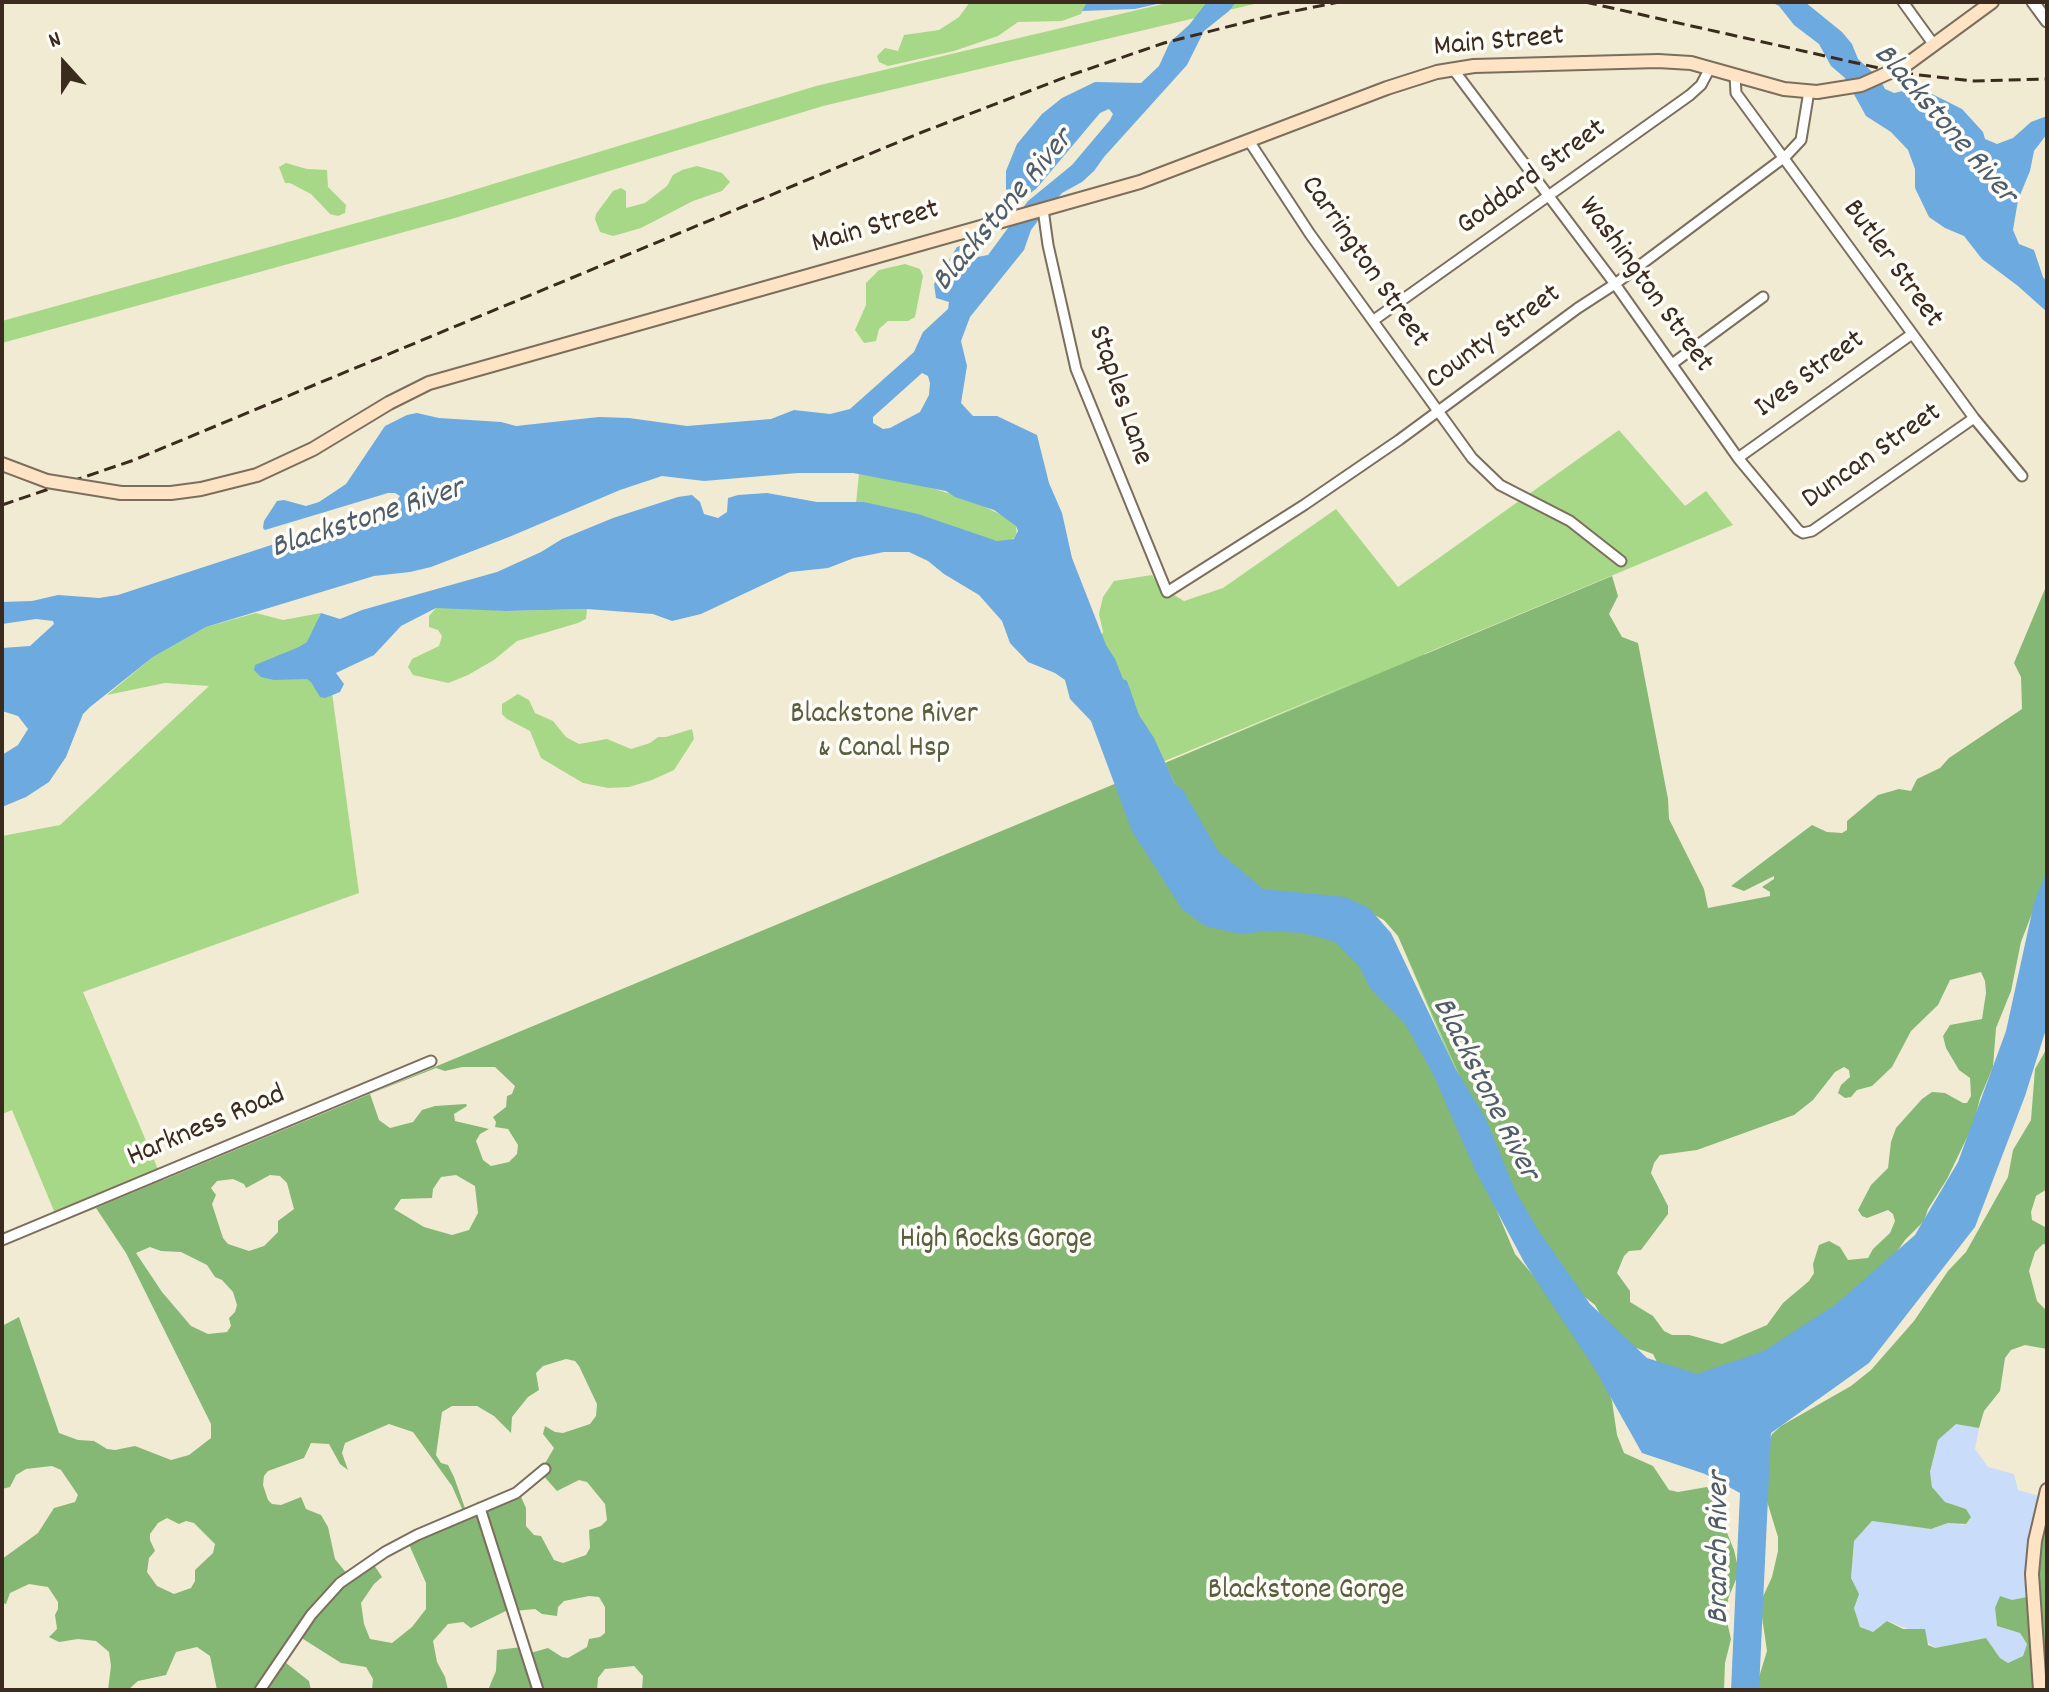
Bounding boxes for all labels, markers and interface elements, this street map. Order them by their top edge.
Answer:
street label: Main Street [1432,20,1566,68]
north arrow [24,24,104,104]
text: N [45,25,66,58]
water label: Blackstone River [1863,38,2023,214]
street label: Goddard Street [1451,113,1615,245]
water label: Blackstone River [926,123,1084,301]
street label: Carrington Street [1290,170,1436,356]
street label: Washington Street [1568,191,1720,381]
street label: Main Street [808,194,944,264]
street label: Butler Street [1833,194,1949,336]
street label: County Street [1421,278,1569,400]
street label: Staples Lane [1077,321,1159,471]
street label: Ives Street [1749,324,1873,428]
street label: Duncan Street [1796,397,1950,519]
water label: Blackstone River [267,472,469,570]
park label: Blackstone River & Canal Hsp [790,699,978,770]
water label: Blackstone River [1420,992,1546,1188]
street label: Harkness Road [123,1079,291,1177]
park label: High Rocks Gorge [900,1224,1092,1260]
water label: Branch River [1703,1472,1741,1624]
park label: Blackstone Gorge [1208,1575,1404,1611]

